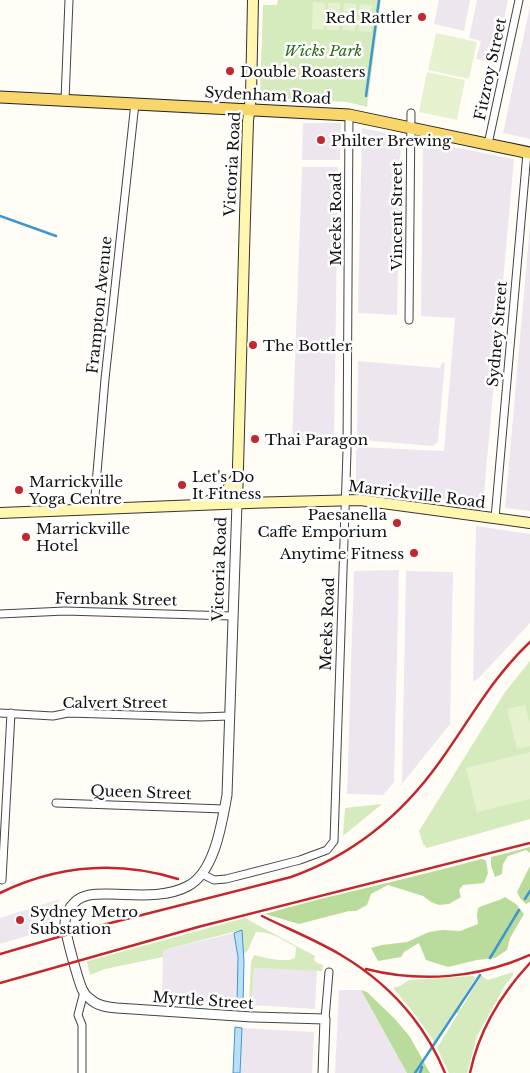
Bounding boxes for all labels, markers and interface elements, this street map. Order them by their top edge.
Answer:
place label: Red Rattler [325,8,413,27]
marker: Red Rattler [416,11,428,23]
street label: Fitzroy Street [470,16,510,122]
park label: Wicks Park [284,41,362,60]
place label: Double Roasters [240,62,366,81]
marker: Double Roasters [224,65,236,77]
street label: Sydenham Road [204,82,332,108]
street label: Victoria Road [220,111,244,218]
place label: Philter Brewing [331,131,452,150]
marker: Philter Brewing [315,134,327,146]
street label: Vincent Street [387,161,406,272]
street label: Meeks Road [326,172,345,266]
street label: Frampton Avenue [82,235,116,375]
street label: Sydney Street [483,280,511,388]
place label: The Bottler [263,336,352,355]
marker: The Bottler [247,339,259,351]
place label: Thai Paragon [265,430,368,449]
marker: Thai Paragon [249,433,261,445]
place label: Let's Do It Fitness [192,467,262,503]
place label: Marrickville Yoga Centre [28,472,123,508]
street label: Marrickville Road [347,476,487,512]
marker: Let's Do It Fitness [176,479,188,491]
marker: Marrickville Yoga Centre [13,484,25,496]
place label: Paesanella Caffe Emporium [258,505,388,541]
street label: Victoria Road [208,516,230,623]
marker: Paesanella Caffe Emporium [391,517,403,529]
place label: Marrickville Hotel [36,519,130,555]
marker: Marrickville Hotel [20,531,32,543]
place label: Anytime Fitness [279,544,404,563]
marker: Anytime Fitness [408,547,420,559]
street label: Meeks Road [316,577,338,671]
street label: Fernbank Street [55,588,178,610]
street label: Calvert Street [63,693,168,712]
street label: Queen Street [90,781,192,803]
place label: Sydney Metro Substation [30,902,138,938]
marker: Sydney Metro Substation [14,914,26,926]
street label: Myrtle Street [152,987,254,1013]

